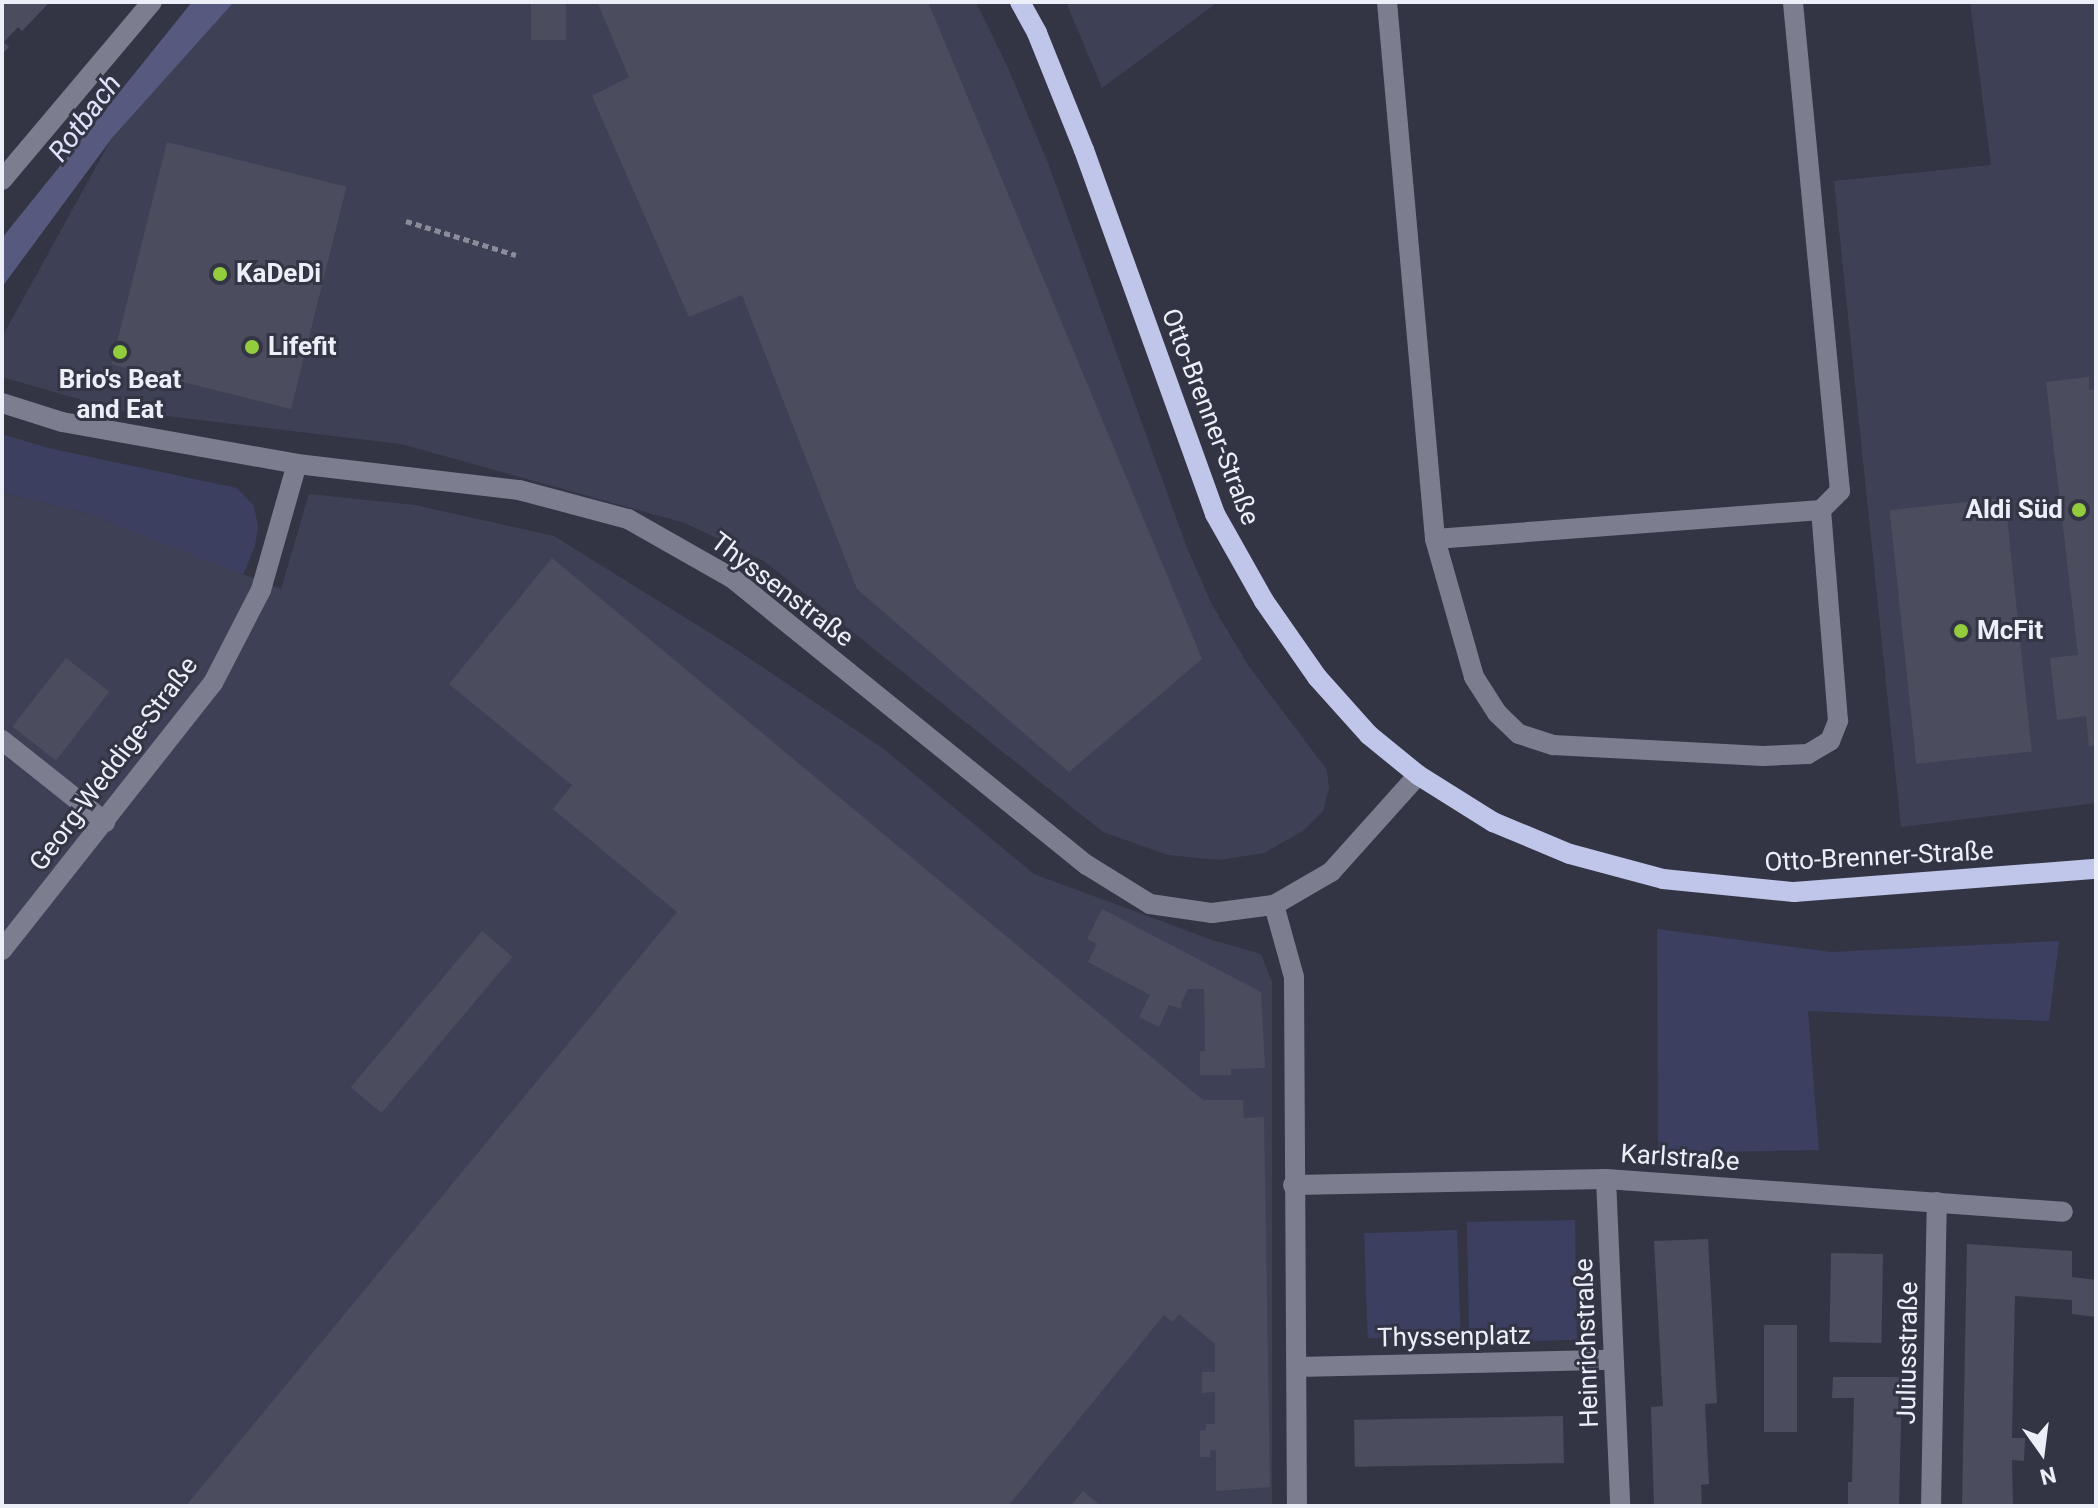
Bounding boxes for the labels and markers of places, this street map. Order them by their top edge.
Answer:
place label: KaDeDi [236,258,321,290]
marker: KaDeDi [211,265,229,283]
place label: Lifefit [268,331,337,363]
marker: Lifefit [243,338,261,356]
marker: Brio's Beat and Eat [111,343,129,361]
place label: Brio's Beat and Eat [59,364,181,426]
place label: Aldi Süd [1965,494,2063,526]
marker: Aldi Süd [2070,501,2088,519]
place label: McFit [1977,615,2043,647]
marker: McFit [1952,622,1970,640]

